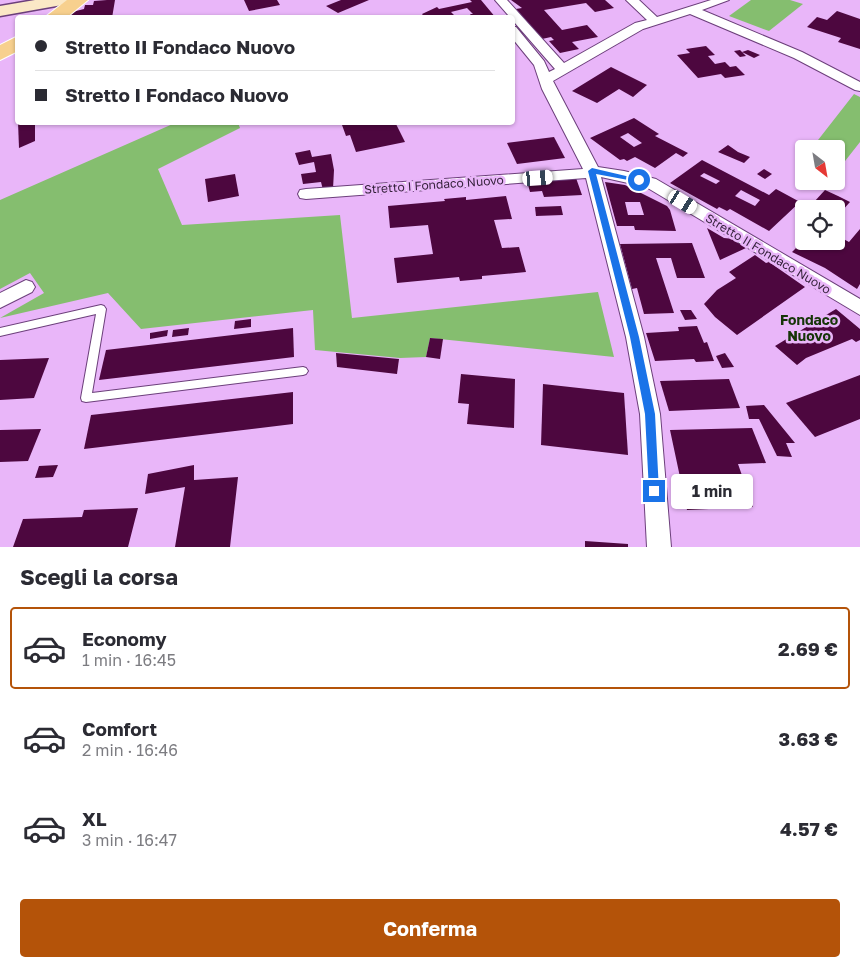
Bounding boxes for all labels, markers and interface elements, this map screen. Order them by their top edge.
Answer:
text: Stretto II Fondaco Nuovo [65,35,295,58]
text: Stretto I Fondaco Nuovo [65,83,289,106]
north arrow [795,140,845,190]
map controls [795,140,845,250]
car [522,169,553,187]
route start [628,169,650,191]
street label: Stretto I Fondaco Nuovo [364,172,504,197]
car [666,188,699,216]
button: locate [795,200,845,250]
street label: Stretto II Fondaco Nuovo [703,210,834,297]
district label: Fondaco Nuovo [780,311,838,344]
callout: 1 min [672,474,754,508]
route end [643,480,665,502]
text: 1 min [692,481,732,501]
text: Scegli la corsa [20,563,178,590]
icon: car [22,626,67,671]
text: Economy [82,627,167,650]
text: 2.69 € [778,637,838,660]
text: 1 min · 16:45 [82,650,176,670]
icon: car [22,716,67,761]
text: Comfort [82,717,157,740]
text: 3.63 € [779,727,838,750]
text: 2 min · 16:46 [82,740,178,760]
icon: car [22,806,67,851]
text: XL [82,807,107,830]
text: 4.57 € [780,817,838,840]
text: 3 min · 16:47 [82,830,177,850]
button: Conferma [20,899,840,957]

